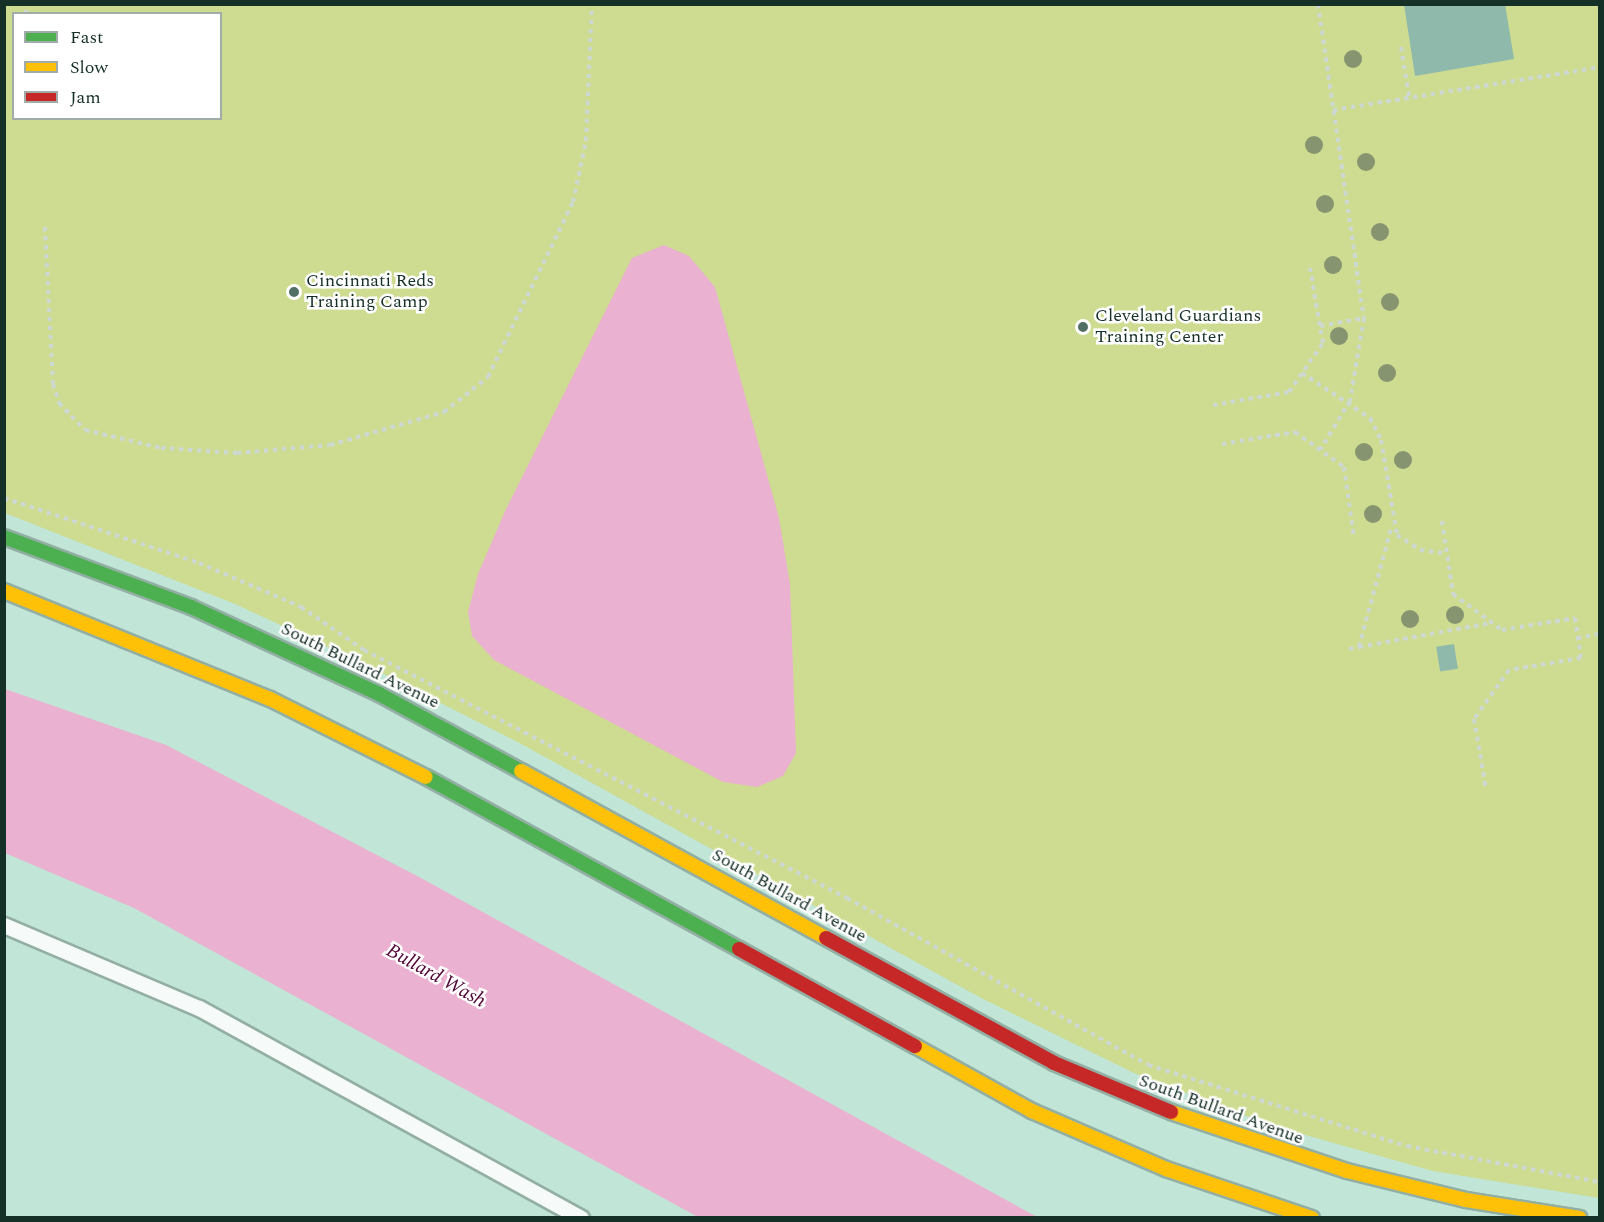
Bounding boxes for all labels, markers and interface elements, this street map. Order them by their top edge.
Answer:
legend [12,12,222,120]
text: Fast [70,24,103,51]
text: Slow [70,54,108,81]
text: Jam [70,84,101,111]
place label: Cincinnati Reds Training Camp [306,271,434,314]
marker: Cincinnati Reds Training Camp [287,285,301,299]
place label: Cleveland Guardians Training Center [1095,306,1261,348]
marker: Cleveland Guardians Training Center [1076,320,1090,334]
street label: South Bullard Avenue [277,618,443,714]
street label: South Bullard Avenue [708,844,870,948]
water label: Bullard Wash [382,939,490,1013]
street label: South Bullard Avenue [1136,1070,1306,1150]

